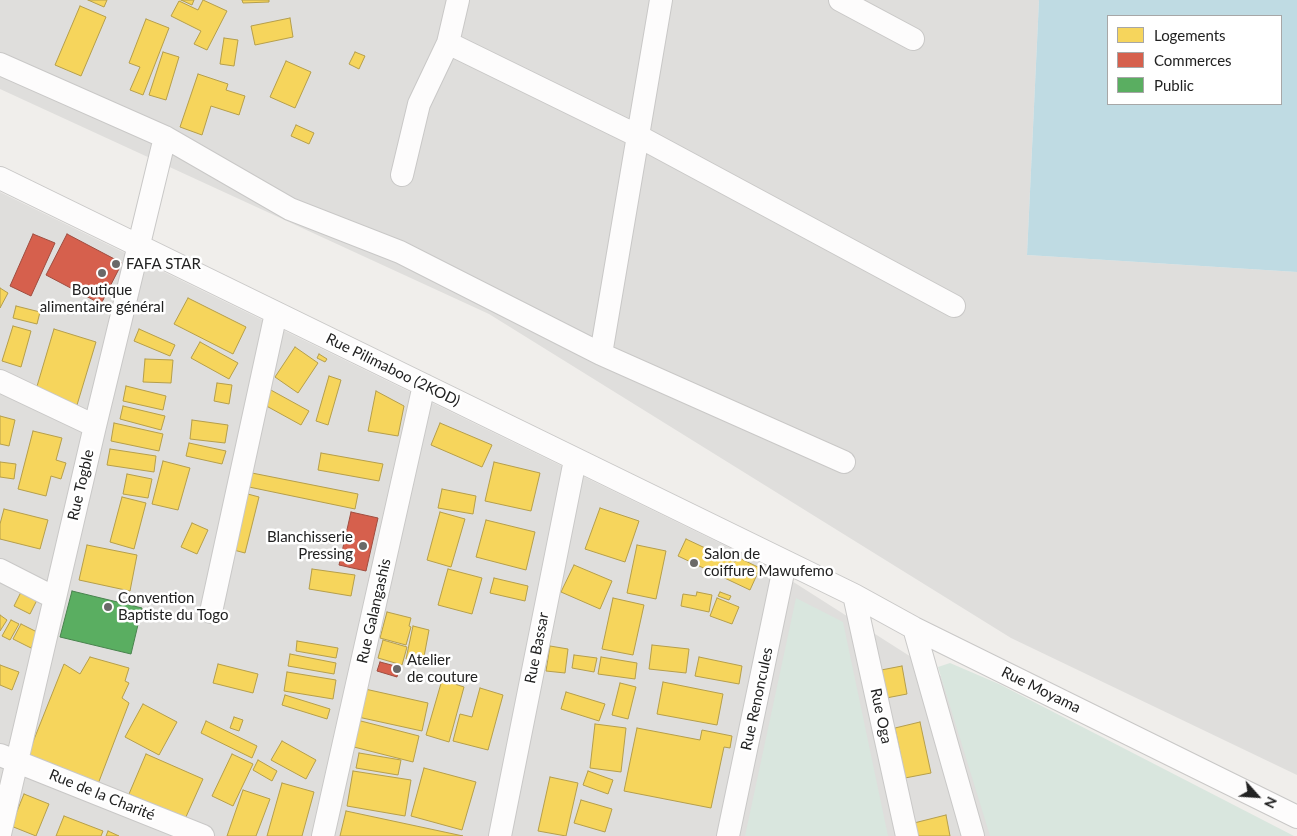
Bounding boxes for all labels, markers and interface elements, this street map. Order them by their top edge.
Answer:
legend [1107,15,1282,105]
text: Logements [1154,26,1226,44]
text: Commerces [1154,51,1232,69]
text: Public [1154,76,1194,94]
place label: FAFA STAR [126,255,201,273]
marker: FAFA STAR [110,258,122,270]
marker: Boutique alimentaire général [96,267,108,279]
place label: Boutique alimentaire général [40,281,164,316]
street label: Rue Pilimaboo (2KOD) [323,330,463,410]
street label: Rue Togble [64,448,98,522]
place label: Blanchisserie Pressing [267,528,353,563]
marker: Blanchisserie Pressing [357,540,369,552]
place label: Salon de coiffure Mawufemo [704,545,833,580]
street label: Rue Galangashis [353,557,395,665]
marker: Salon de coiffure Mawufemo [688,557,700,569]
place label: Convention Baptiste du Togo [118,589,228,624]
marker: Convention Baptiste du Togo [102,601,114,613]
street label: Rue Bassar [521,611,553,685]
street label: Rue Renoncules [737,646,777,752]
place label: Atelier de couture [407,651,478,686]
marker: Atelier de couture [391,663,403,675]
street label: Rue Moyama [998,663,1084,717]
street label: Rue Oga [866,687,896,745]
street label: Rue de la Charité [47,766,157,824]
north arrow [1232,771,1282,821]
text: N [1261,794,1281,811]

